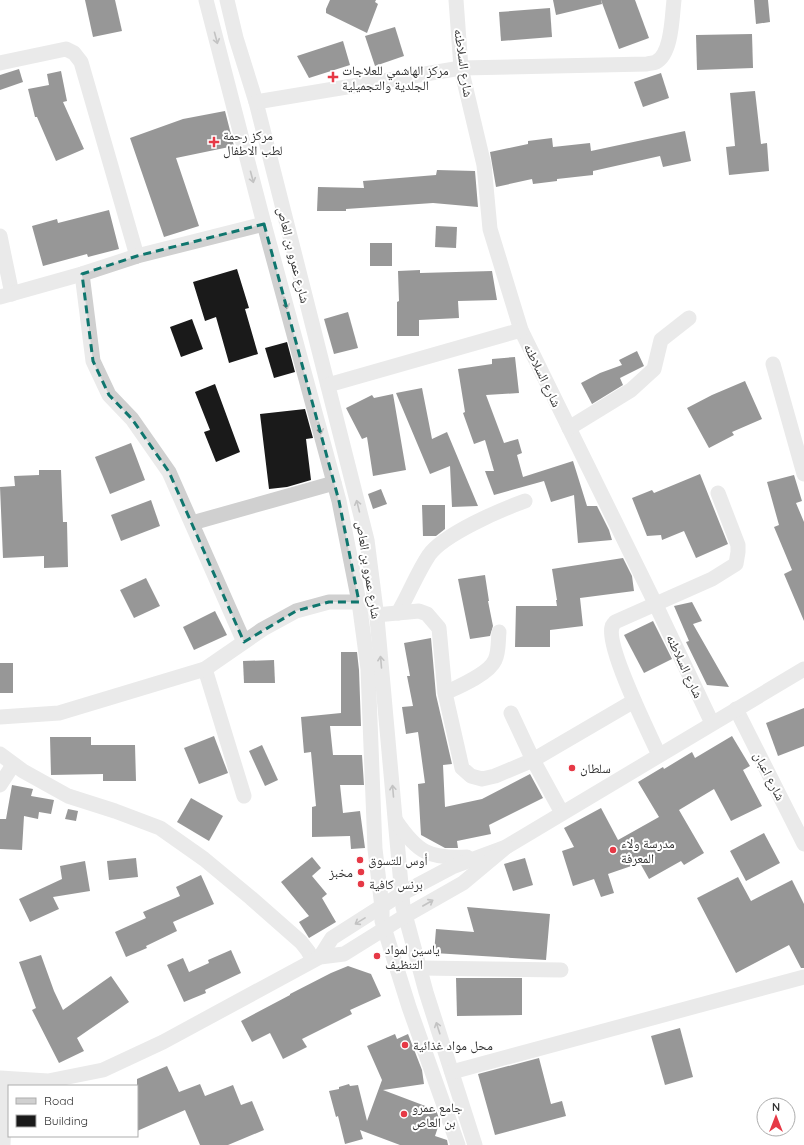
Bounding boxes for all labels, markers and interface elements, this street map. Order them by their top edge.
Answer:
street label: شارع السلاطنه [449,28,477,99]
one-way arrow [212,31,220,44]
place label: مركز الهاشمي للعلاجات الجلدية والتجميلية [342,62,449,94]
marker: مركز الهاشمي للعلاجات الجلدية والتجميلية [327,71,339,83]
place label: مركز رحمة لطب الاطفال [223,127,283,159]
marker: مركز رحمة لطب الاطفال [208,136,220,148]
one-way arrow [249,170,256,183]
street label: شارع عمرو بن العاص [272,205,314,305]
one-way arrow [283,296,290,309]
street label: شارع السلاطنه [519,341,565,410]
one-way arrow [316,421,324,434]
one-way arrow [354,500,362,513]
street label: شارع عمرو بن العاص [351,520,385,620]
street label: شارع السلاطنه [661,631,707,701]
one-way arrow [377,656,385,669]
street label: شارع اعبان [749,749,789,804]
place label: سلطان [580,760,611,777]
marker: سلطان [567,763,577,773]
one-way arrow [389,785,397,798]
place label: مدرسة ولاء المعرفة [621,835,675,867]
marker: مدرسة ولاء المعرفة [608,845,618,855]
place label: أوس للتسوق [368,852,428,869]
marker: أوس للتسوق [355,855,365,865]
place label: مخبز [328,864,353,881]
marker: مخبز [356,867,366,877]
place label: برنس كافية [369,876,423,893]
marker: برنس كافية [356,879,366,889]
one-way arrow [422,899,434,906]
one-way arrow [355,917,366,925]
place label: ياسين لمواد التنظيف [385,941,440,972]
marker: ياسين لمواد التنظيف [372,951,382,961]
one-way arrow [434,1021,441,1034]
place label: محل مواد غذائية [413,1037,493,1054]
marker: محل مواد غذائية [400,1040,410,1050]
legend [8,1085,138,1137]
text: Road [44,1093,74,1108]
north arrow [756,1097,796,1137]
place label: جامع عمرو بن العاص [412,1099,463,1131]
text: N [772,1100,780,1114]
marker: جامع عمرو بن العاص [399,1109,409,1119]
text: Building [44,1113,88,1128]

